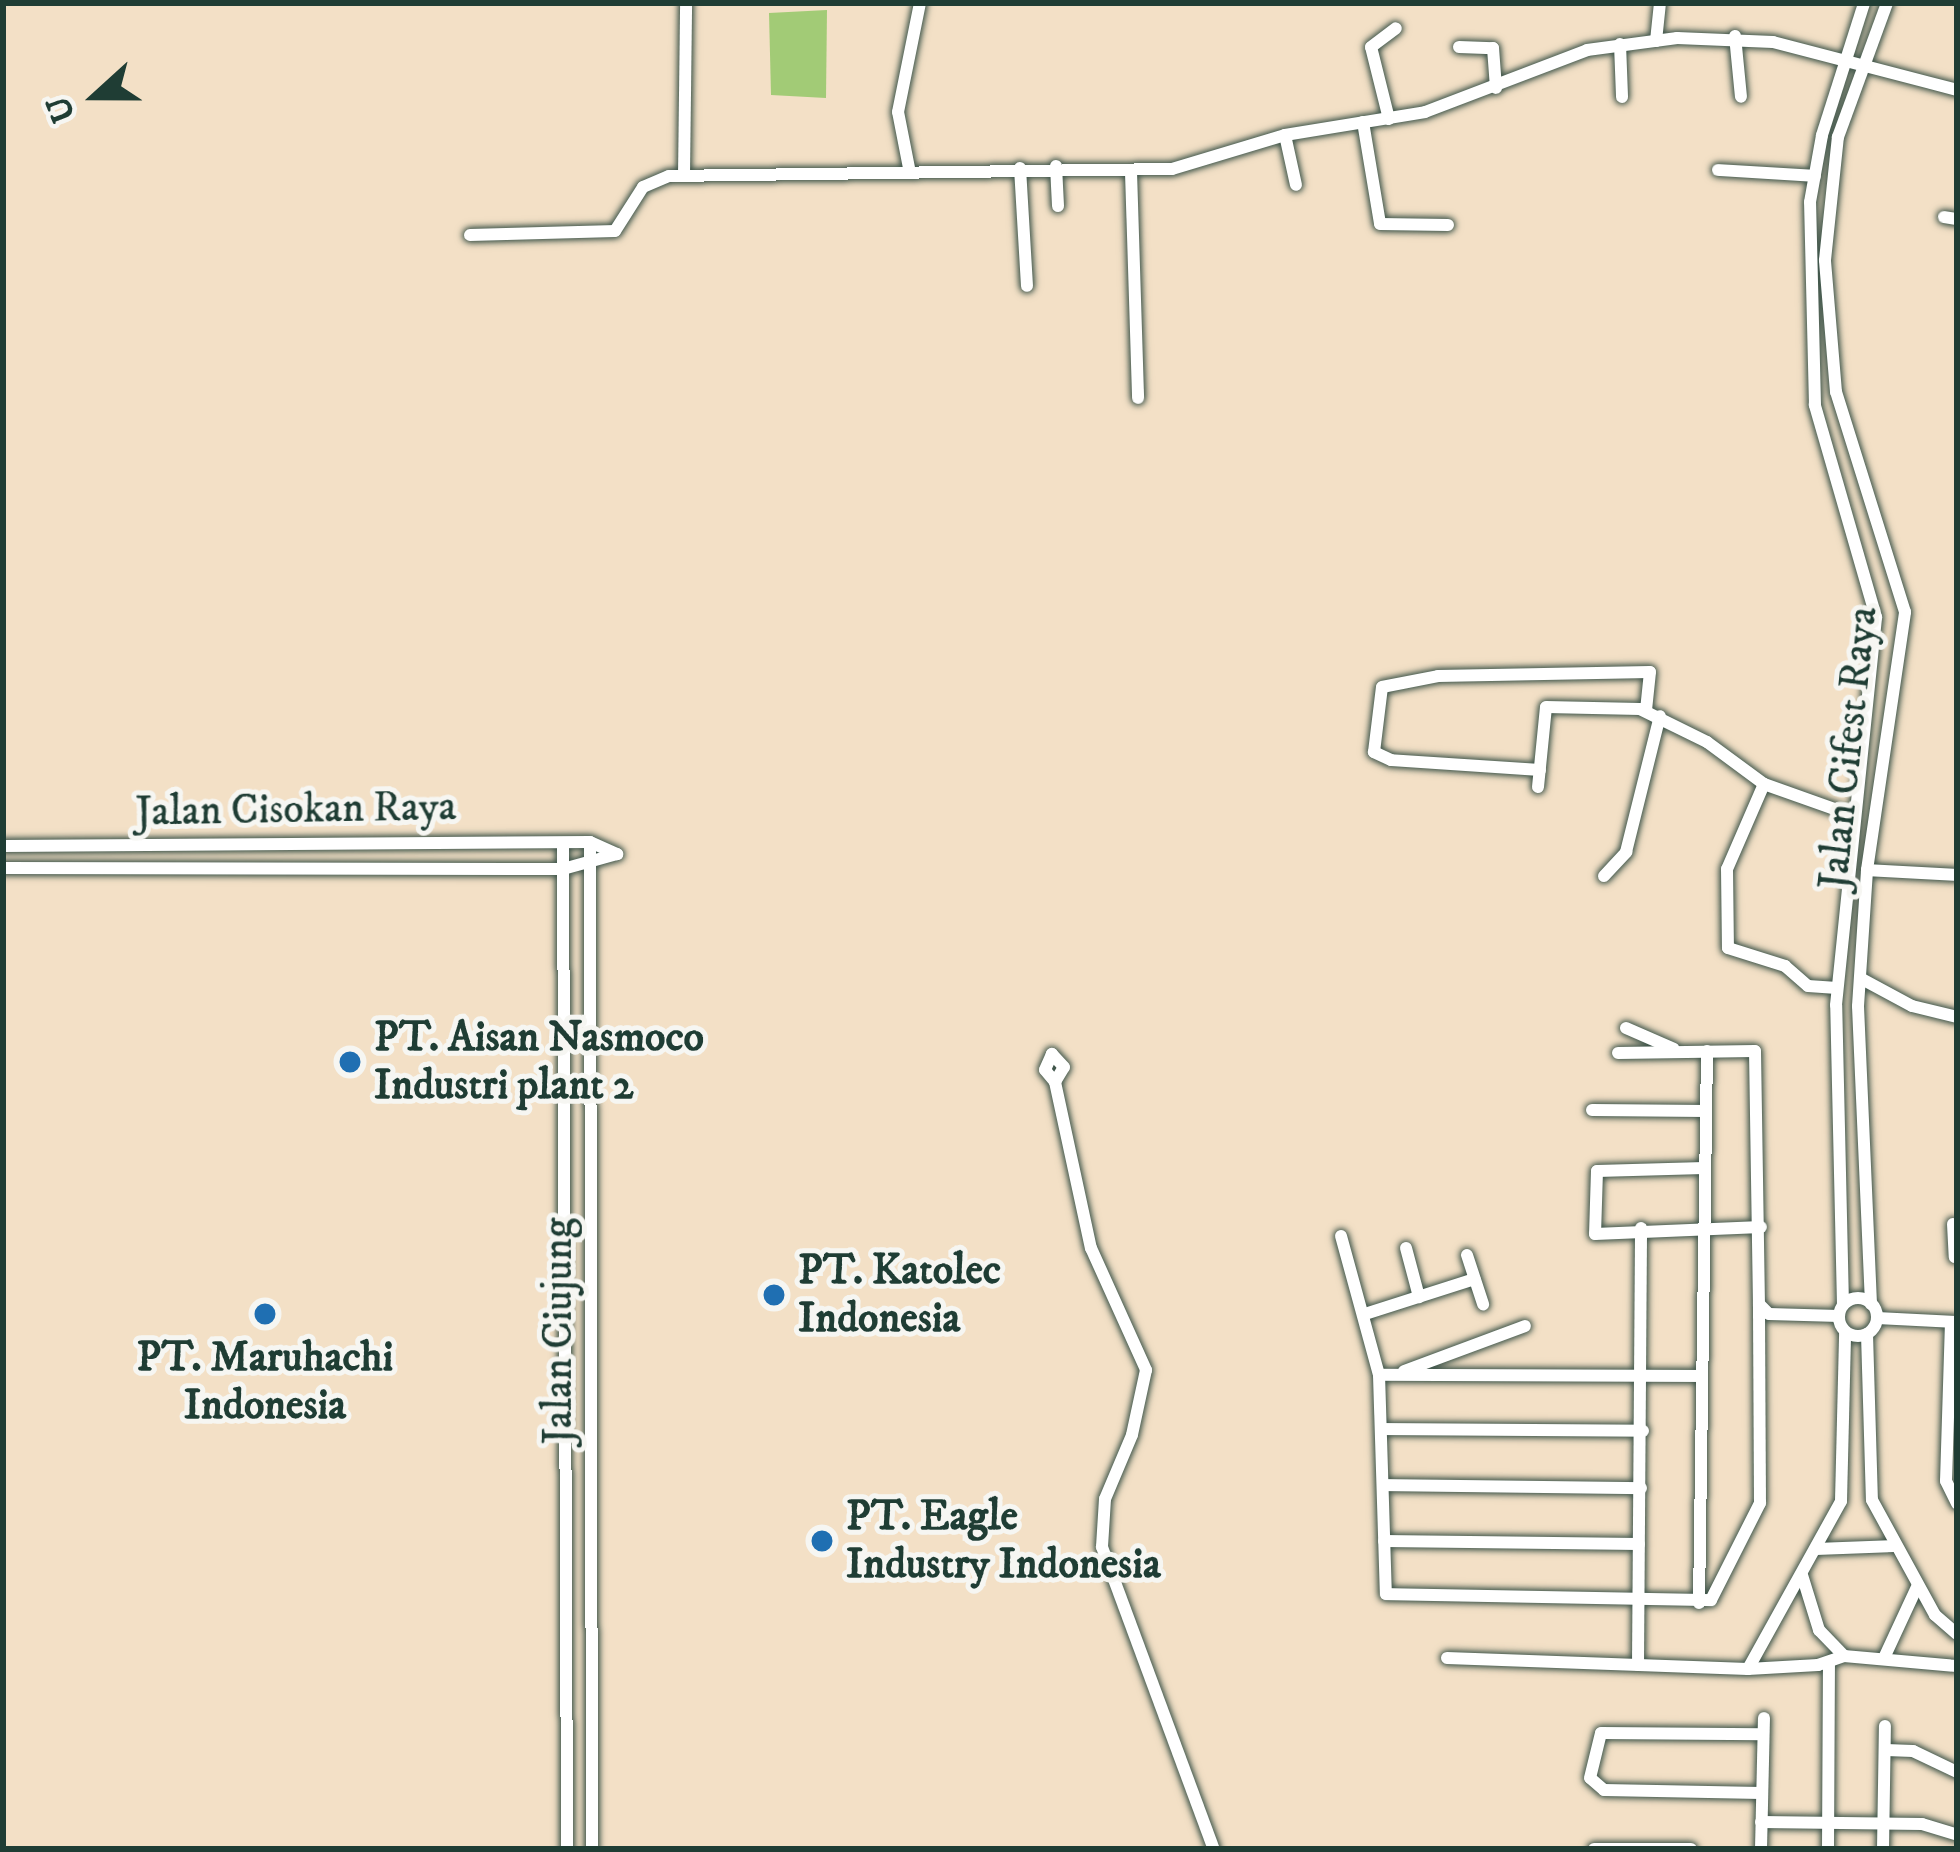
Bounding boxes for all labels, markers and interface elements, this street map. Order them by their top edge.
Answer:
north arrow [36,36,156,156]
text: U [38,90,86,128]
street label: Jalan Cifest Raya [1809,604,1889,892]
street label: Jalan Cisokan Raya [135,782,457,838]
place label: PT. Aisan Nasmoco Industri plant 2 [374,1013,704,1112]
marker: PT. Aisan Nasmoco Industri plant 2 [337,1049,363,1075]
street label: Jalan Ciujung [534,1218,584,1444]
place label: PT. Katolec Indonesia [798,1246,1001,1344]
marker: PT. Katolec Indonesia [761,1282,787,1308]
marker: PT. Maruhachi Indonesia [252,1301,278,1327]
place label: PT. Maruhachi Indonesia [137,1333,393,1432]
place label: PT. Eagle Industry Indonesia [846,1492,1161,1591]
marker: PT. Eagle Industry Indonesia [809,1528,835,1554]

